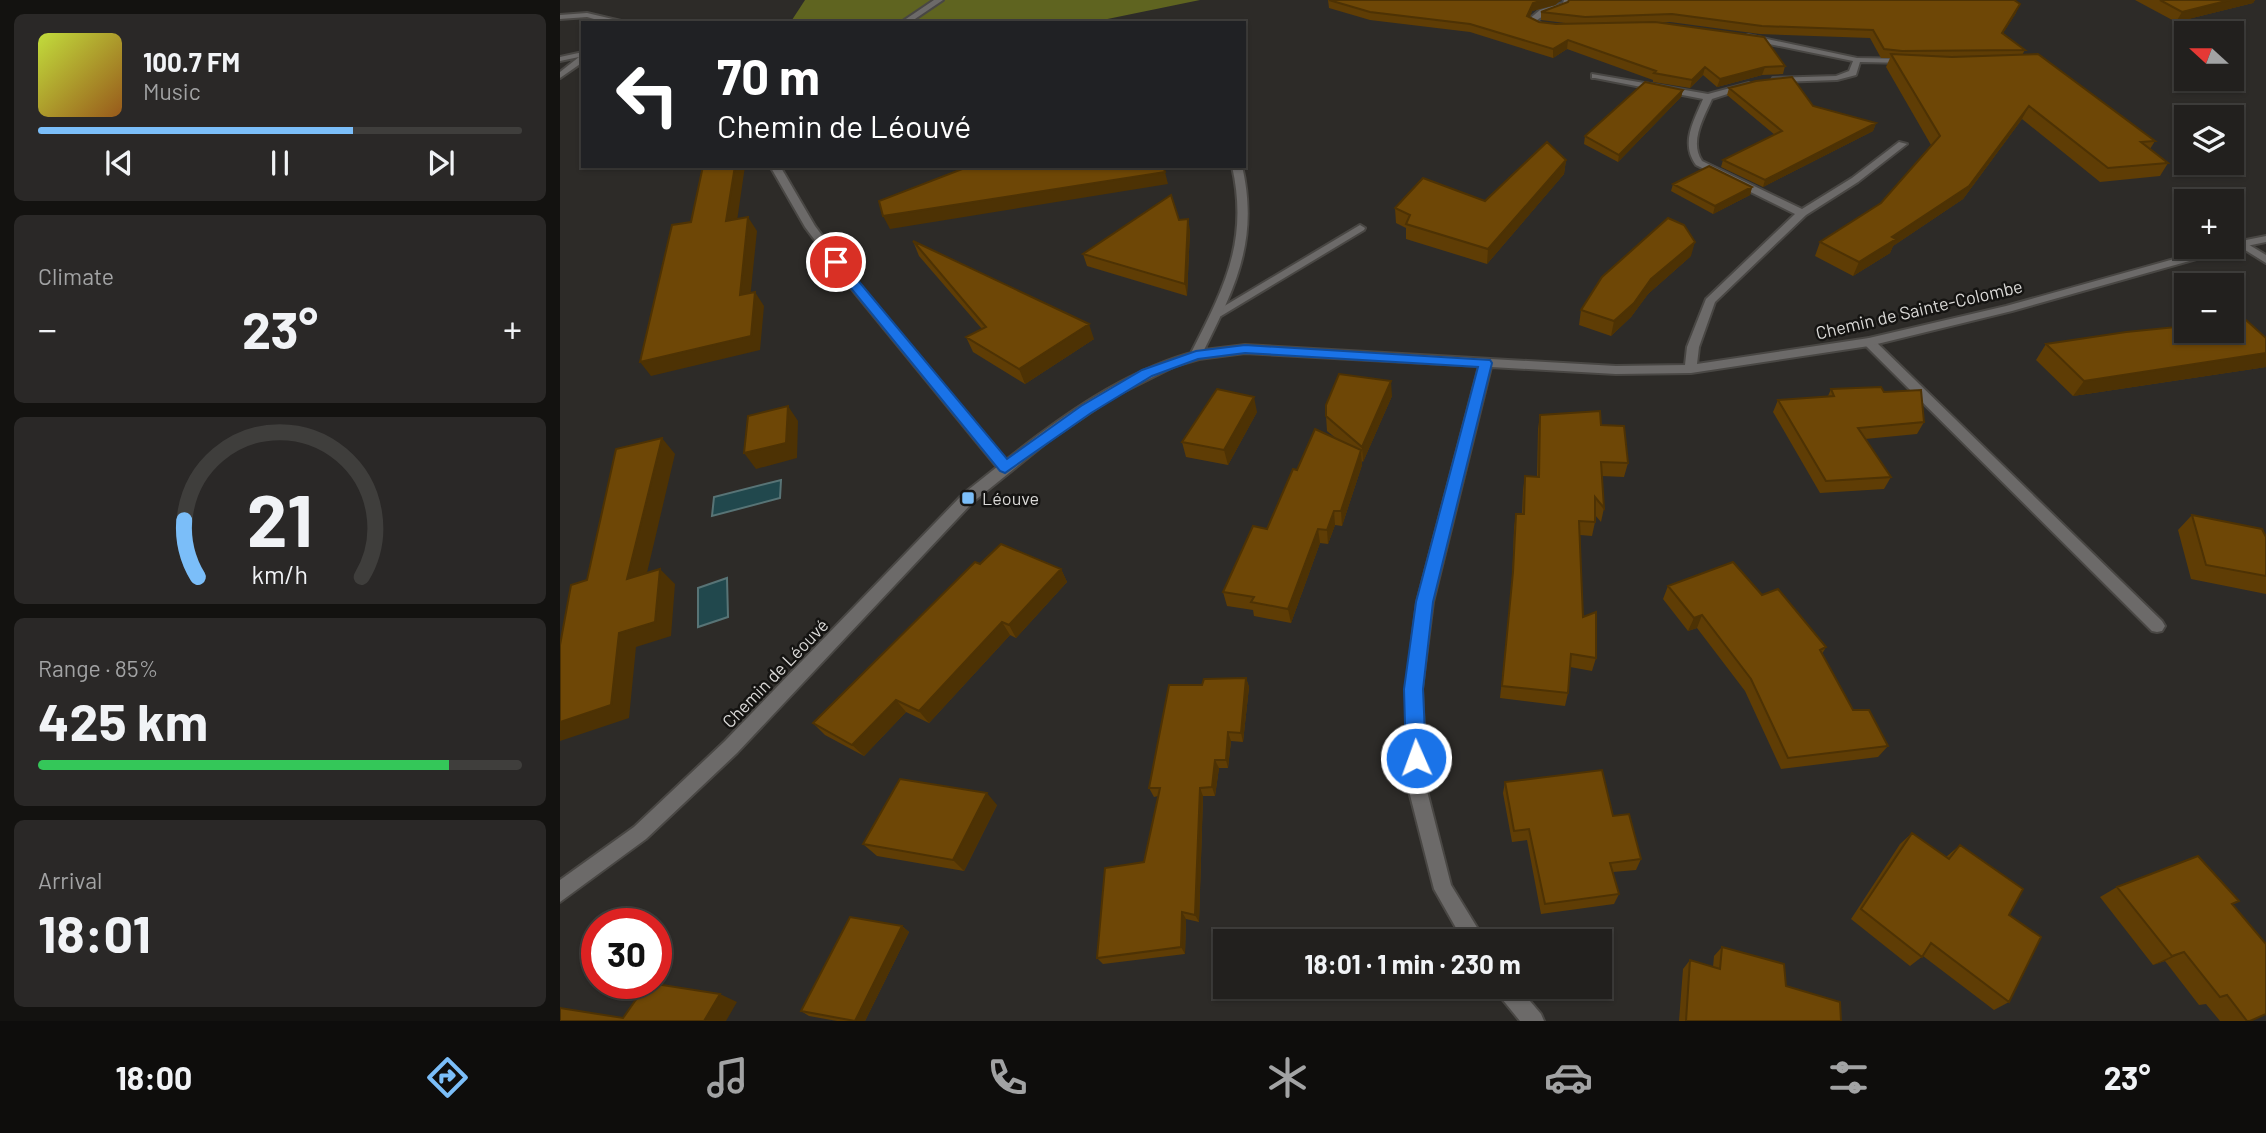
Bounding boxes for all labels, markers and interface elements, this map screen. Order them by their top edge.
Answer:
north arrow [2174,21,2244,91]
map controls [2174,21,2244,343]
text: 100.7 FM [143,46,240,77]
text: 70 m [717,46,820,105]
icon: left [602,49,693,140]
text: Music [143,77,201,105]
button: layers [2174,105,2244,175]
text: Chemin de Léouvé [717,106,971,144]
icon: previous [100,144,138,182]
icon: pause [261,144,299,182]
icon: next [422,144,460,182]
button: + [2174,189,2244,259]
pin [806,232,866,292]
icon: arrive [817,243,855,281]
text: Climate [38,262,114,290]
button: − [2174,273,2244,343]
street label: Chemin de Sainte-Colombe [1813,274,2025,344]
text: 23° [242,297,318,359]
text: − [38,305,57,351]
text: + [503,305,522,351]
text: 21 [247,474,313,562]
place label: Léouve [982,487,1039,509]
marker: Léouve [960,490,976,506]
text: km/h [252,558,308,588]
street label: Chemin de Léouvé [717,614,833,732]
text: Range · 85% [38,654,158,682]
text: 425 km [38,689,208,751]
position arrow [1379,721,1453,795]
text: Arrival [38,866,102,894]
text: 18:01 [38,901,151,963]
speed limit sign: 30 [581,908,672,999]
text: 18:01 · 1 min · 230 m [1304,948,1521,979]
icon: directions [423,1053,472,1102]
icon: music [703,1053,752,1102]
icon: phone [983,1053,1032,1102]
icon: climate [1263,1053,1312,1102]
icon: car [1544,1053,1593,1102]
icon: filters [1824,1053,1873,1102]
text: 18:00 [116,1058,192,1096]
text: 23° [2104,1058,2150,1096]

